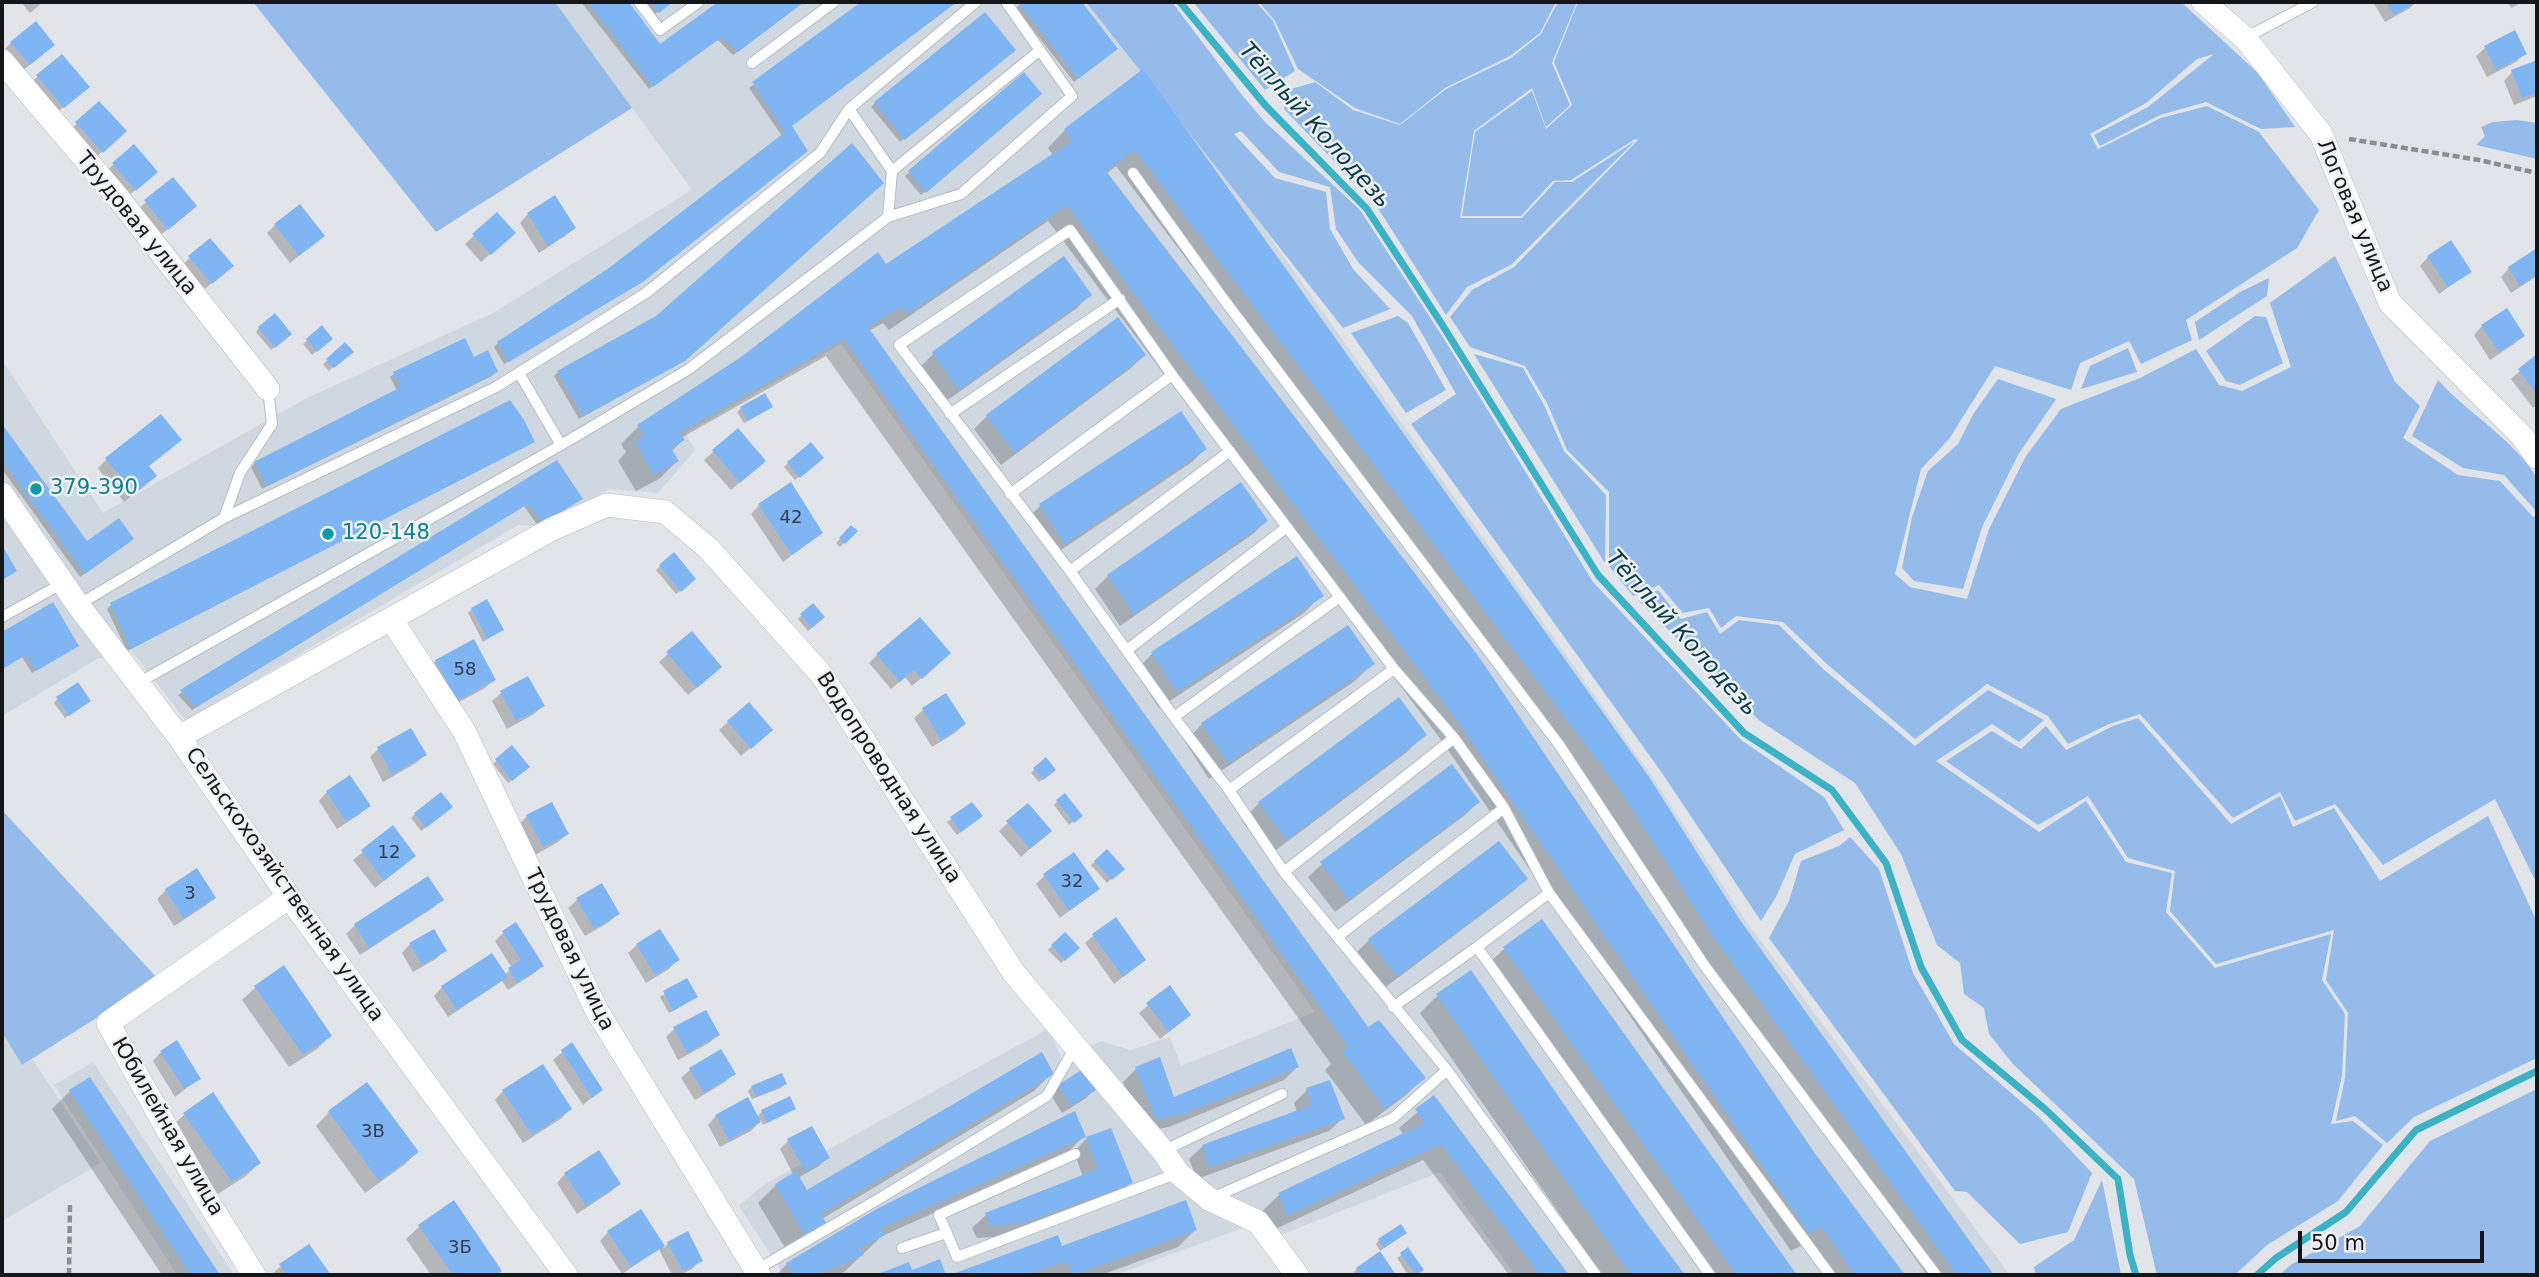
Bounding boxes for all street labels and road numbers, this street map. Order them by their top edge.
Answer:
street label: Логовая улица [2310,136,2398,296]
street label: Трудовая улица [70,147,202,301]
street label: Водопроводная улица [810,668,966,888]
street label: Сельскохозяйственная улица [179,743,389,1027]
street label: Трудовая улица [519,865,619,1035]
street label: Юбилейная улица [106,1033,228,1221]

